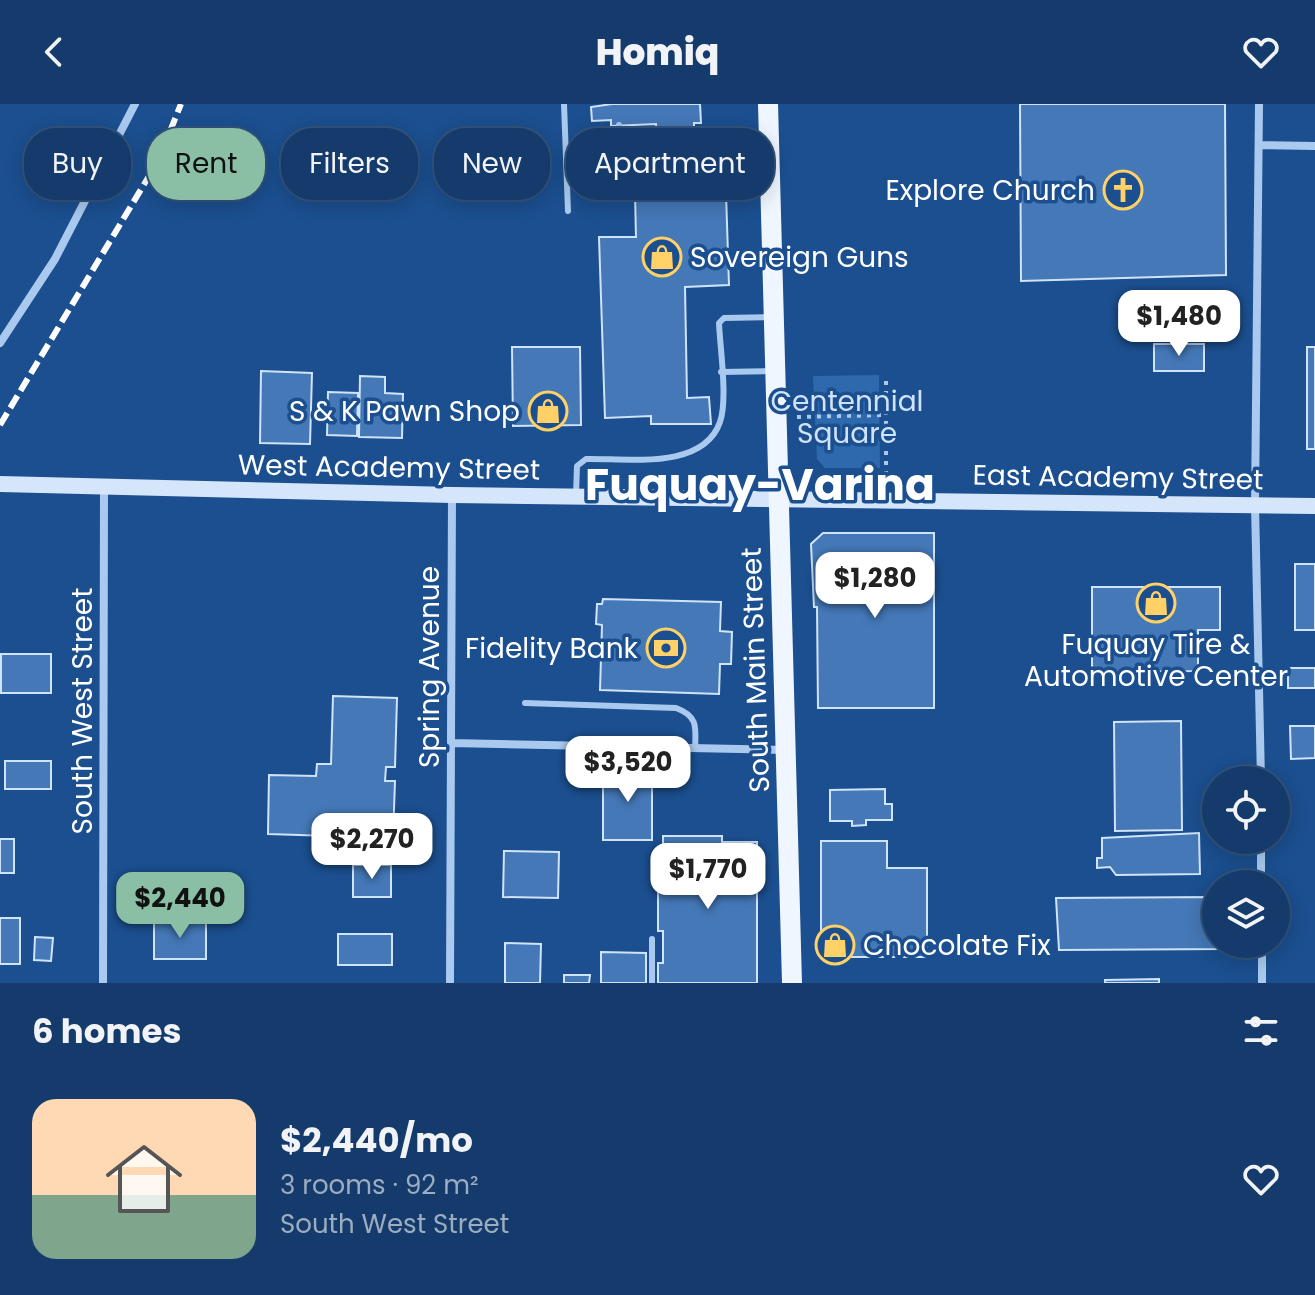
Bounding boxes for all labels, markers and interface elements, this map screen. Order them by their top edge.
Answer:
text: Homiq [596,27,719,78]
icon: back [32,30,76,74]
icon: heart [1239,30,1283,74]
chip: Buy [24,128,131,200]
chip: Rent [147,128,265,200]
chip: Filters [281,128,418,200]
chip: New [434,128,550,200]
chip: Apartment [566,128,774,200]
church icon: Explore Church [1102,169,1144,211]
place label: Explore Church [885,171,1095,210]
shop icon: Sovereign Guns [641,236,683,278]
place label: Sovereign Guns [690,238,909,277]
pin: $1,480 [1114,290,1244,358]
text: $1,480 [1136,298,1222,334]
park label: Centennial Square [771,382,924,453]
shop icon: S & K Pawn Shop [527,390,569,432]
place label: S & K Pawn Shop [289,392,520,431]
street label: West Academy Street [238,445,540,490]
district label: Fuquay-Varina [585,454,935,515]
street label: East Academy Street [972,455,1264,500]
street label: South Main Street [732,547,779,793]
pin: $1,280 [810,552,940,620]
text: $1,280 [834,560,917,596]
street label: Spring Avenue [410,566,449,768]
shop icon: Fuquay Tire & Automotive Center [1135,582,1177,624]
street label: South West Street [63,588,102,834]
place label: Fuquay Tire & Automotive Center [1024,625,1288,696]
bank icon: Fidelity Bank [645,627,687,669]
place label: Fidelity Bank [465,629,639,668]
pin: $3,520 [563,736,693,804]
text: $3,520 [584,744,673,780]
map controls [1202,766,1290,958]
button: locate [1202,766,1290,854]
pin: $2,270 [307,813,437,881]
text: $2,270 [329,821,415,857]
pin: $1,770 [643,843,773,911]
text: $1,770 [668,851,748,887]
button: layers [1202,870,1290,958]
pin: $2,440 [115,872,245,940]
text: $2,440 [134,880,226,916]
shop icon: Chocolate Fix [814,924,856,966]
place label: Chocolate Fix [863,926,1051,965]
text: 6 homes [32,1007,181,1055]
icon: filters [1239,1009,1283,1053]
text: $2,440/mo [280,1116,473,1164]
icon: home [96,1131,192,1227]
icon: heart [1239,1157,1283,1201]
text: 3 rooms · 92 m² [280,1167,479,1203]
text: South West Street [280,1206,509,1242]

